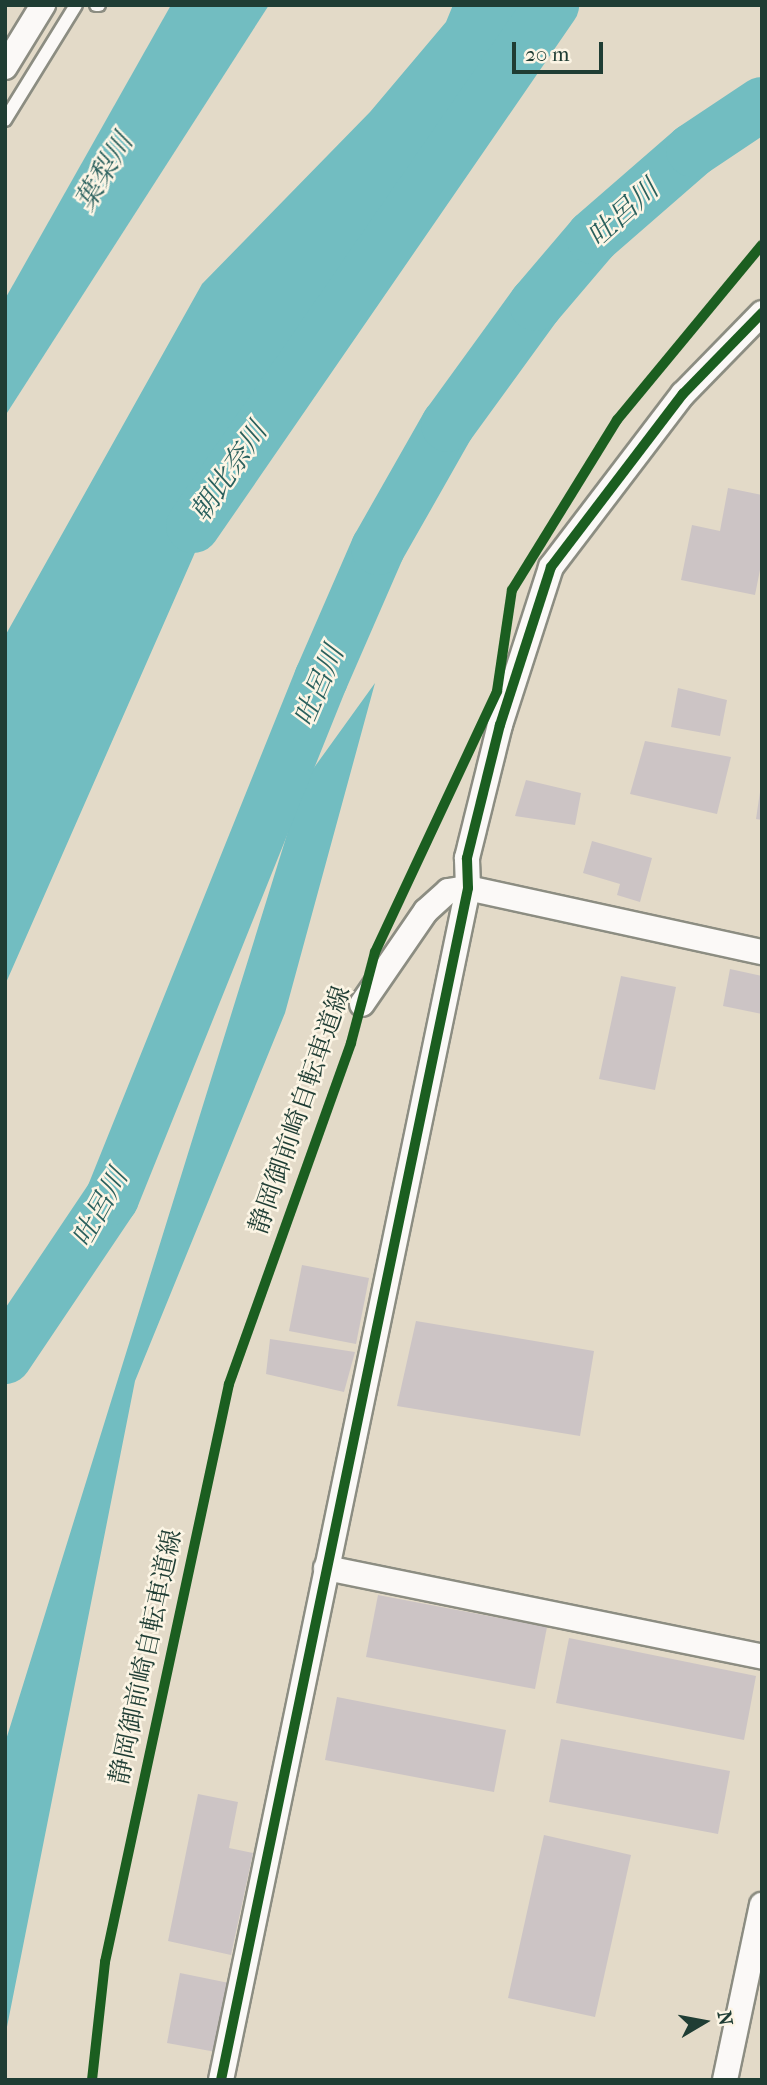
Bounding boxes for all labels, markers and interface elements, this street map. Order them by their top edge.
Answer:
scale bar [515,28,606,72]
text: 20 m [525,42,569,66]
water label: 葉梨川 [68,127,140,217]
water label: 吐呂川 [581,172,665,254]
water label: 朝比奈川 [184,416,274,528]
water label: 吐呂川 [287,641,351,731]
street label: 静岡御前崎自転車道線 [243,982,357,1238]
water label: 吐呂川 [65,1163,135,1253]
street label: 静岡御前崎自転車道線 [104,1527,188,1787]
north arrow [669,1987,739,2057]
text: N [713,2009,737,2027]

